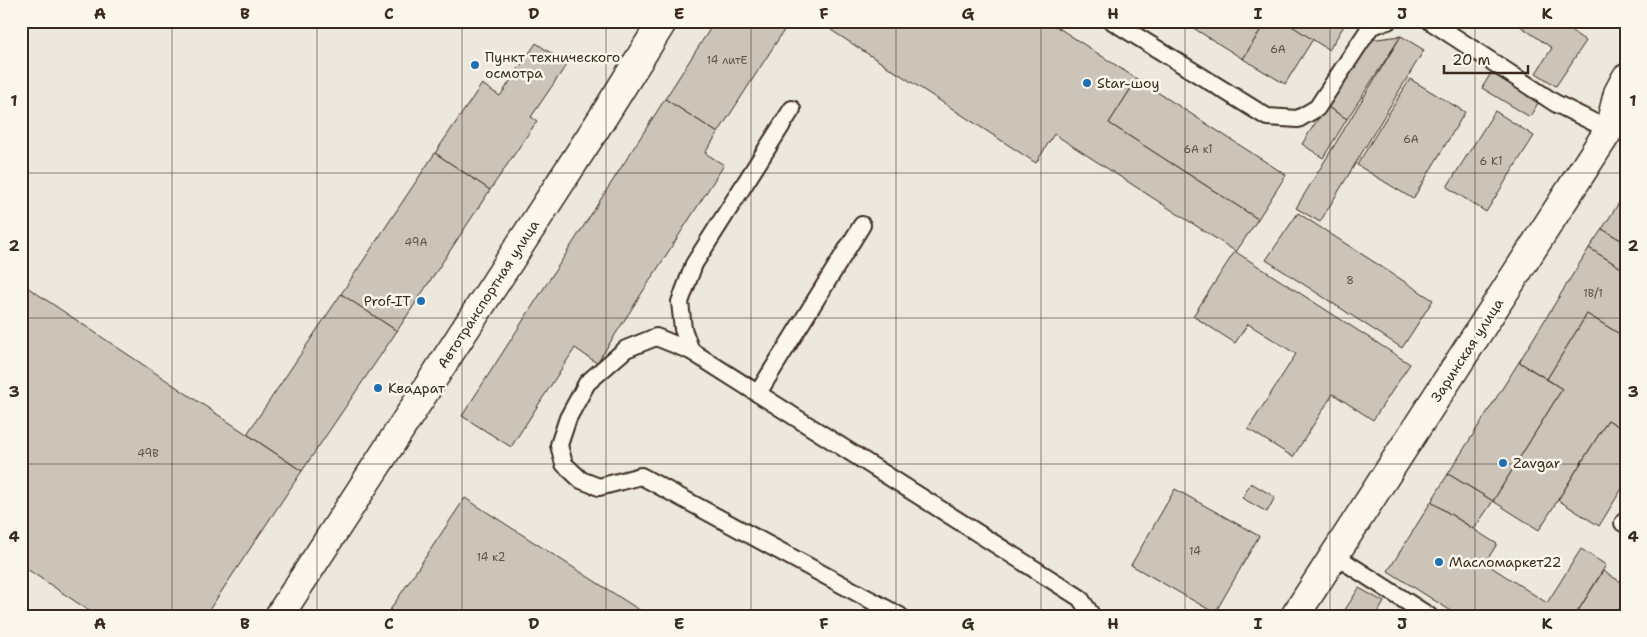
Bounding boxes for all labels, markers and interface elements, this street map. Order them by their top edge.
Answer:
text: A [94,3,106,24]
text: B [240,3,250,24]
text: C [384,3,394,24]
text: D [528,3,540,24]
text: E [674,3,684,24]
text: F [819,3,829,24]
text: G [962,3,975,24]
text: H [1107,3,1119,24]
text: I [1254,3,1263,24]
text: J [1397,3,1407,24]
text: K [1542,3,1553,24]
house number: 6А [1270,42,1286,57]
scale bar [1444,42,1528,74]
place label: Пункт технического осмотра [485,48,620,82]
text: 20 m [1452,50,1491,70]
house number: 14 литЕ [707,53,747,68]
marker: Пункт технического осмотра [469,59,481,71]
place label: Star-шоу [1097,74,1160,92]
marker: Star-шоу [1081,77,1093,89]
text: 1 [10,90,18,111]
text: 1 [1629,90,1637,111]
house number: 6А [1403,132,1419,147]
house number: 6А к1 [1183,142,1213,157]
house number: 6 К1 [1480,154,1503,169]
street label: Автотранспортная улица [433,216,543,372]
text: 2 [8,235,20,256]
house number: 49А [405,235,427,250]
text: 2 [1627,235,1639,256]
house number: 8 [1346,273,1354,288]
house number: 1В/1 [1583,286,1603,301]
place label: Prof-IT [364,292,411,310]
marker: Prof-IT [415,295,427,307]
street label: Заринская улица [1427,295,1507,405]
place label: Квадрат [388,379,446,397]
text: 3 [8,381,20,402]
text: 3 [1627,381,1639,402]
marker: Квадрат [372,382,384,394]
house number: 49В [137,446,159,461]
place label: Zavgar [1513,454,1561,472]
marker: Zavgar [1497,457,1509,469]
text: 4 [8,526,20,547]
text: 4 [1627,526,1639,547]
house number: 14 [1189,544,1201,559]
house number: 14 к2 [477,550,505,565]
place label: Масломаркет22 [1449,553,1562,571]
marker: Масломаркет22 [1433,556,1445,568]
text: A [94,613,106,634]
text: B [240,613,250,634]
text: C [384,613,394,634]
text: D [528,613,540,634]
text: E [674,613,684,634]
text: F [819,613,829,634]
text: G [962,613,975,634]
text: H [1107,613,1119,634]
text: I [1254,613,1263,634]
text: J [1397,613,1407,634]
text: K [1542,613,1553,634]

